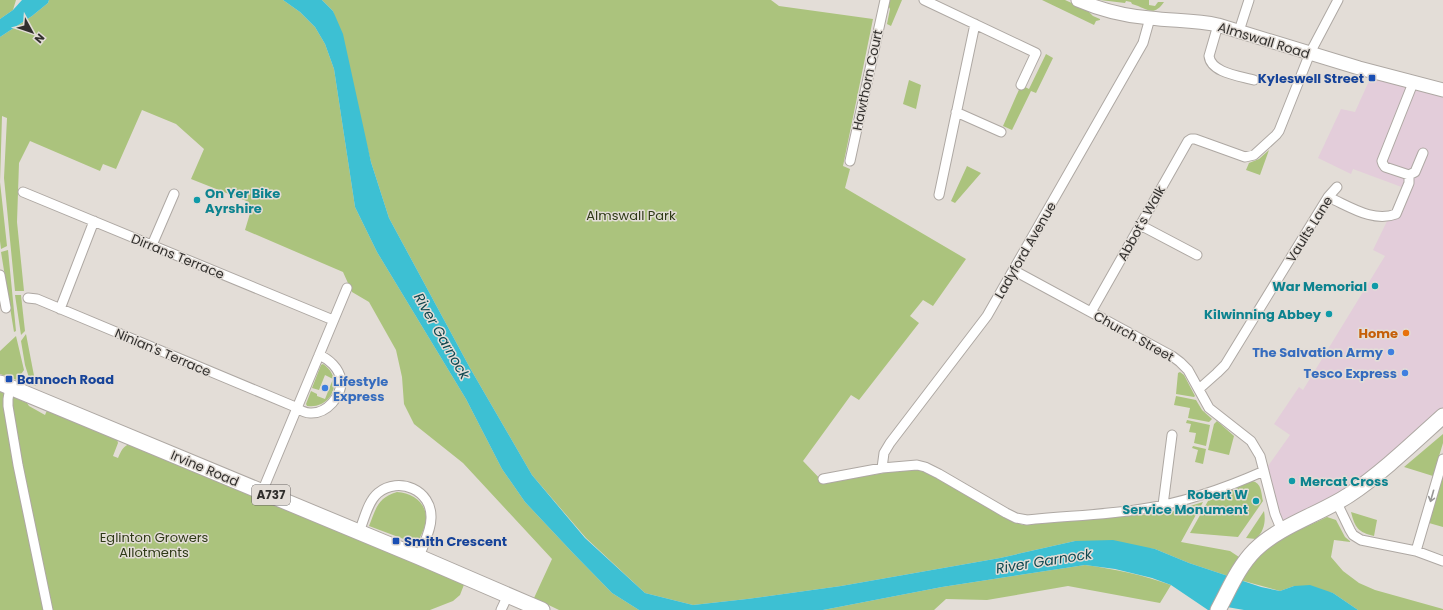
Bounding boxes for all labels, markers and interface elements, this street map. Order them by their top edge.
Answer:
north arrow [12,12,52,52]
street label: Almswall Road [1216,17,1312,63]
street label: Hawthorn Court [848,28,888,132]
text: N [31,30,48,47]
place label: Kyleswell Street [1258,69,1364,88]
marker: Kyleswell Street [1367,73,1377,83]
street label: Abbot's Walk [1113,182,1170,264]
place label: On Yer Bike Ayrshire [205,184,280,218]
street label: Vaults Lane [1282,192,1337,266]
marker: On Yer Bike Ayrshire [192,195,202,205]
street label: Ladyford Avenue [990,198,1061,302]
park label: Almswall Park [586,206,676,225]
street label: Dirrans Terrace [128,229,227,284]
place label: War Memorial [1272,277,1367,296]
marker: War Memorial [1370,281,1380,291]
water label: River Garnock [409,289,475,384]
place label: Kilwinning Abbey [1204,305,1322,324]
street label: Church Street [1090,306,1178,367]
marker: Kilwinning Abbey [1324,309,1334,319]
street label: Ninian's Terrace [112,324,214,381]
place label: Home [1358,324,1398,343]
marker: Home [1401,328,1411,338]
place label: The Salvation Army [1252,343,1384,362]
marker: The Salvation Army [1386,347,1396,357]
place label: Tesco Express [1304,364,1397,383]
marker: Tesco Express [1400,368,1410,378]
place label: Bannoch Road [17,370,114,389]
place label: Lifestyle Express [333,372,388,406]
marker: Bannoch Road [4,374,14,384]
marker: Lifestyle Express [320,383,330,393]
street label: Irvine Road [168,446,242,491]
place label: Mercat Cross [1300,472,1389,491]
marker: Mercat Cross [1287,476,1297,486]
road number: A737 [252,485,290,505]
place label: Robert W Service Monument [1122,485,1248,519]
one-way arrow [1428,489,1435,502]
marker: Robert W Service Monument [1251,496,1261,506]
park label: Eglinton Growers Allotments [100,528,209,562]
place label: Smith Crescent [404,532,507,551]
marker: Smith Crescent [391,536,401,546]
water label: River Garnock [994,543,1094,578]

